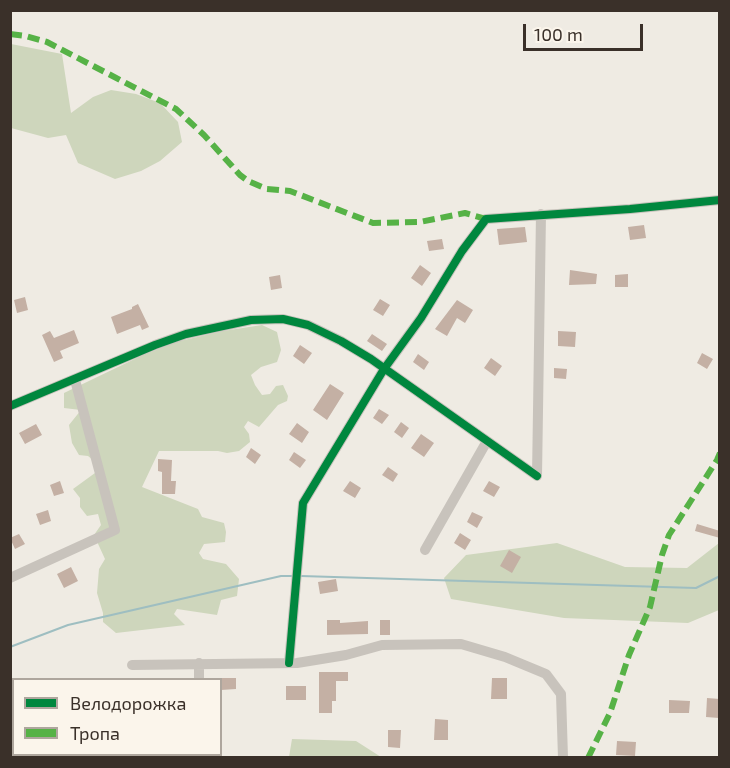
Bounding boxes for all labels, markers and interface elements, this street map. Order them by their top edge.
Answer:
scale bar [526,12,646,50]
text: 100 m [534,23,583,45]
legend [12,678,222,756]
text: Велодорожка [70,692,186,714]
text: Тропа [70,722,120,744]

